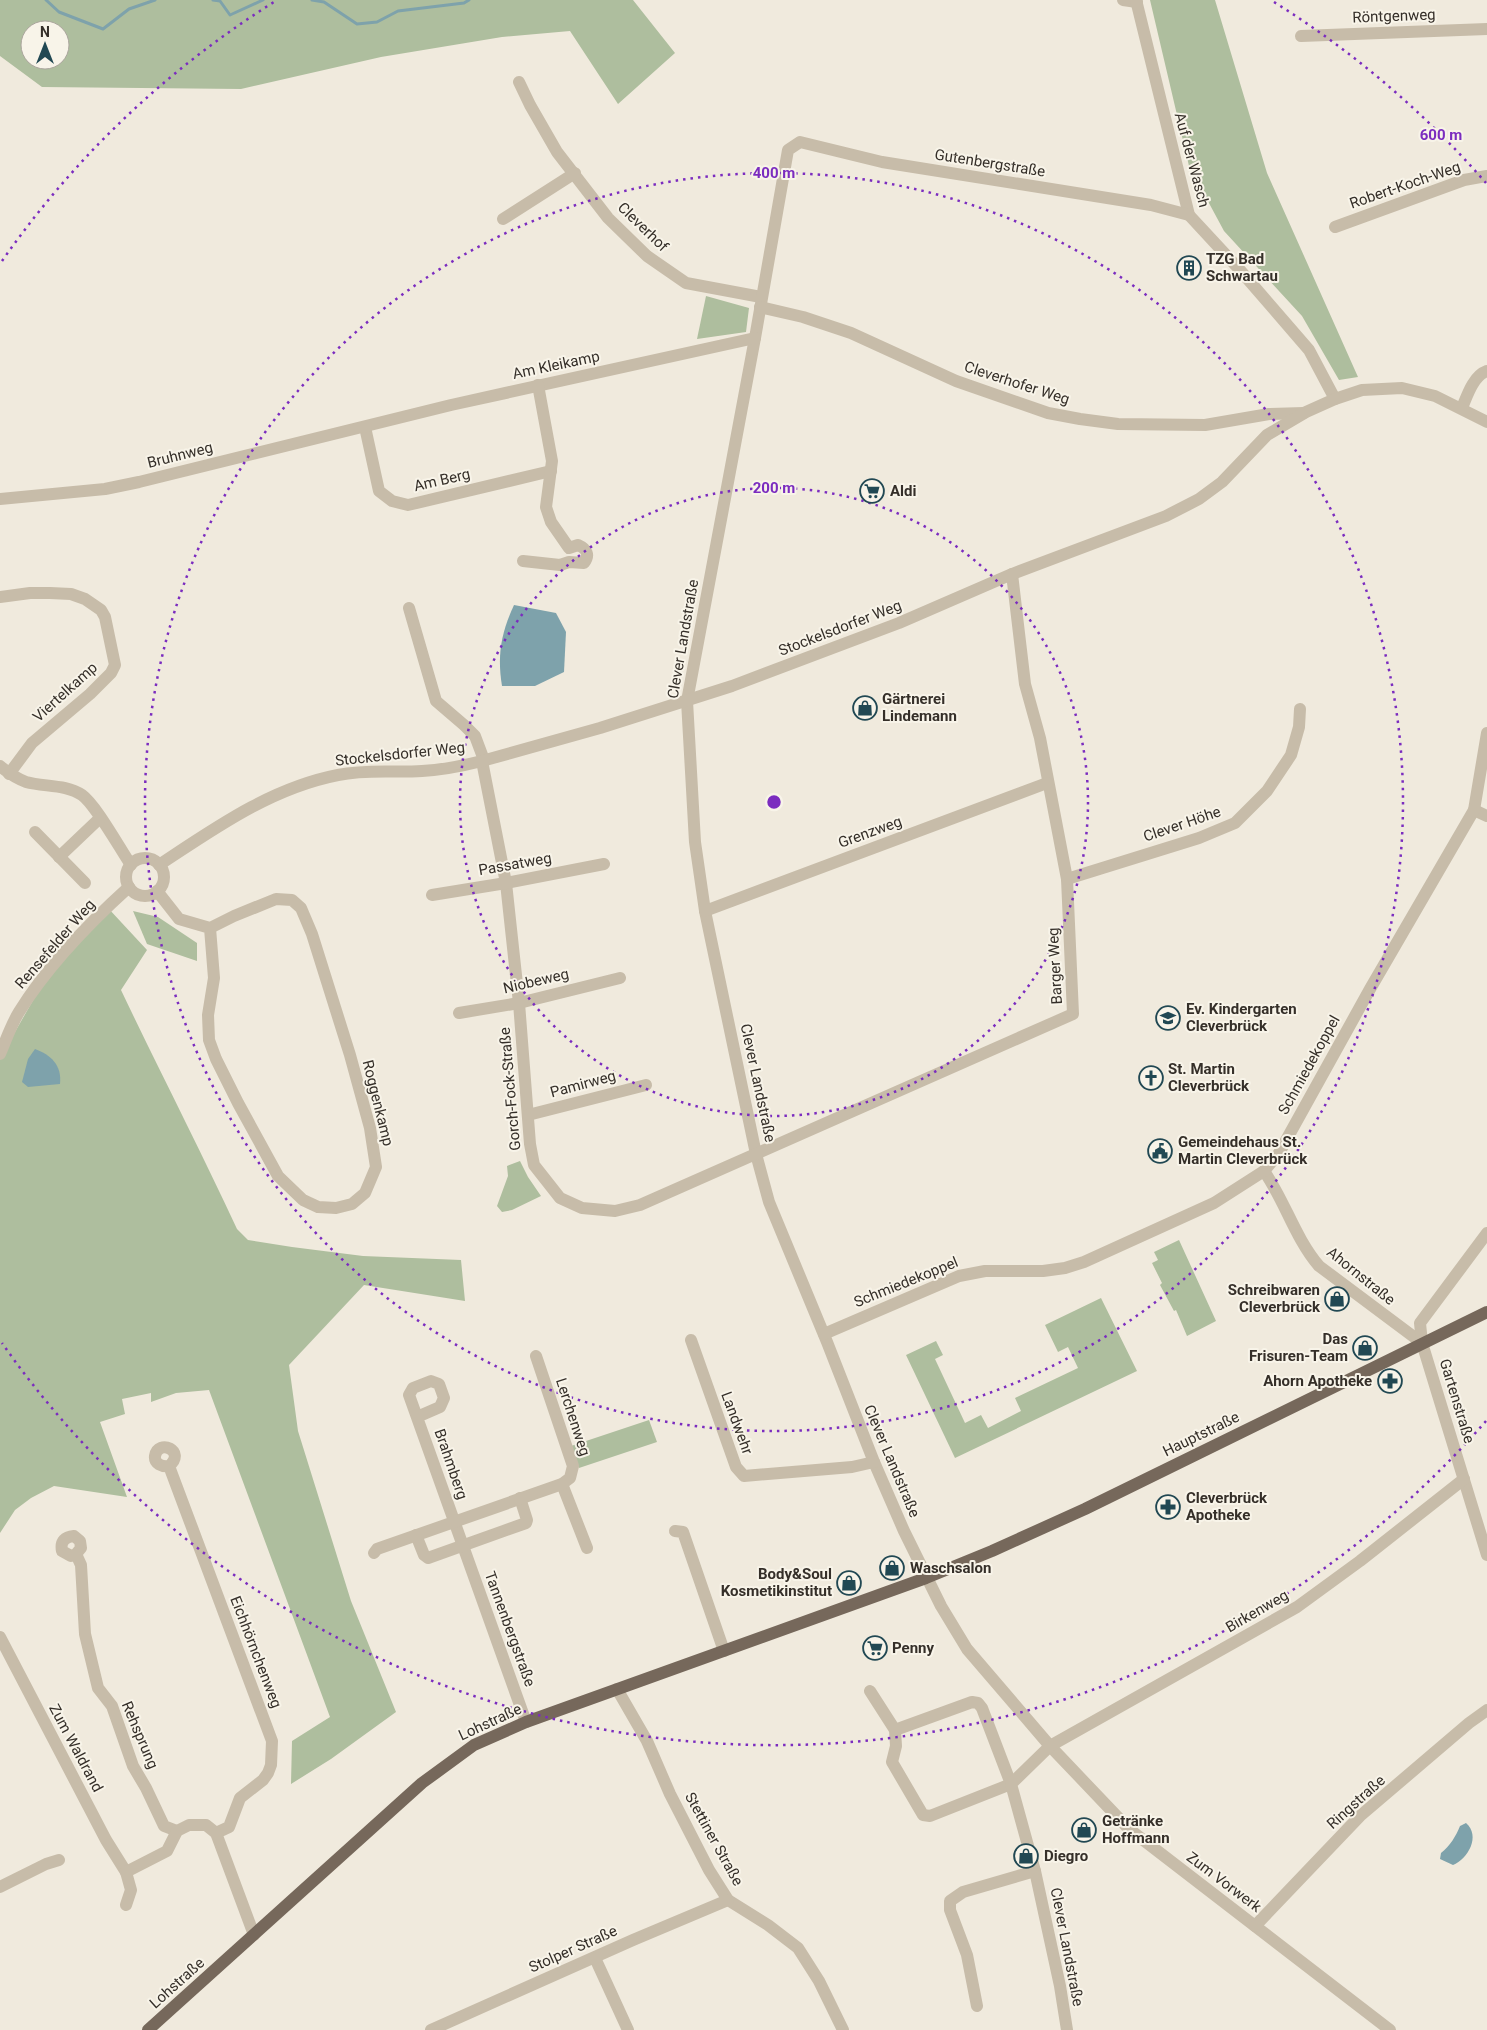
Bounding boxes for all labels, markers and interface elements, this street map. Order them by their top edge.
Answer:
street label: Röntgenweg [1352,6,1436,26]
north arrow [20,20,70,70]
text: N [40,24,50,40]
street label: Auf der Wasch [1171,111,1213,209]
text: 600 m [1420,126,1462,144]
street label: Gutenbergstraße [933,145,1047,181]
street label: Robert-Koch-Weg [1347,158,1463,212]
text: 400 m [753,164,795,182]
street label: Cleverhof [614,198,673,256]
place label: TZG Bad Schwartau [1206,250,1278,285]
building icon: TZG Bad Schwartau [1176,255,1202,281]
street label: Am Kleikamp [511,347,601,383]
street label: Cleverhofer Weg [962,358,1072,408]
street label: Bruhnweg [145,438,215,472]
street label: Am Berg [412,465,472,495]
supermarket icon: Aldi [859,478,885,504]
text: 200 m [753,479,795,497]
place label: Aldi [890,482,916,500]
street label: Clever Landstraße [664,578,702,700]
street label: Stockelsdorfer Weg [776,596,904,660]
street label: Viertelkamp [29,658,101,726]
place label: Gärtnerei Lindemann [882,690,957,725]
shop icon: Gärtnerei Lindemann [852,695,878,721]
street label: Stockelsdorfer Weg [334,738,466,770]
centre of rings [765,793,783,811]
street label: Clever Höhe [1141,802,1223,846]
street label: Grenzweg [836,812,904,852]
street label: Passatweg [477,849,553,879]
street label: Rensefelder Weg [11,896,99,992]
street label: Barger Weg [1044,927,1066,1005]
street label: Niobeweg [501,965,571,997]
place label: Ev. Kindergarten Cleverbrück [1186,1000,1297,1035]
school or university icon: Ev. Kindergarten Cleverbrück [1155,1005,1181,1031]
street label: Schmiedekoppel [1274,1012,1344,1118]
street label: Clever Landstraße [737,1022,779,1144]
street label: Gorch-Fock-Straße [496,1026,524,1152]
street label: Roggenkamp [359,1058,397,1148]
place label: St. Martin Cleverbrück [1168,1060,1250,1095]
church icon: St. Martin Cleverbrück [1138,1065,1164,1091]
street label: Pamirweg [548,1067,618,1101]
place label: Gemeindehaus St. Martin Cleverbrück [1178,1133,1308,1168]
public building icon: Gemeindehaus St. Martin Cleverbrück [1147,1138,1173,1164]
street label: Ahornstraße [1323,1243,1399,1309]
street label: Schmiedekoppel [851,1253,961,1311]
place label: Schreibwaren Cleverbrück [1228,1281,1321,1316]
shop icon: Schreibwaren Cleverbrück [1324,1286,1350,1312]
place label: Das Frisuren-Team [1249,1330,1348,1365]
shop icon: Das Frisuren-Team [1352,1335,1378,1361]
street label: Gartenstraße [1436,1357,1478,1445]
pharmacy icon: Ahorn Apotheke [1377,1368,1403,1394]
place label: Ahorn Apotheke [1263,1372,1372,1390]
street label: Lerchenweg [552,1376,594,1458]
street label: Landwehr [717,1389,757,1457]
street label: Clever Landstraße [860,1402,924,1520]
street label: Hauptstraße [1160,1408,1242,1460]
street label: Brahmberg [431,1426,471,1502]
place label: Cleverbrück Apotheke [1186,1489,1268,1524]
pharmacy icon: Cleverbrück Apotheke [1155,1494,1181,1520]
shop icon: Waschsalon [879,1555,905,1581]
place label: Waschsalon [910,1559,991,1577]
place label: Body&Soul Kosmetikinstitut [721,1565,832,1600]
street label: Tannenbergstraße [481,1569,539,1689]
shop icon: Body&Soul Kosmetikinstitut [836,1570,862,1596]
street label: Birkenweg [1222,1586,1292,1636]
street label: Eichhörnchenweg [226,1593,286,1711]
supermarket icon: Penny [862,1635,888,1661]
place label: Penny [892,1639,934,1657]
street label: Rehsprung [118,1698,162,1772]
street label: Lohstraße [456,1700,524,1744]
street label: Zum Waldrand [45,1701,107,1795]
street label: Ringstraße [1323,1771,1389,1833]
street label: Stettiner Straße [681,1789,747,1889]
place label: Getränke Hoffmann [1102,1812,1170,1847]
shop icon: Getränke Hoffmann [1071,1817,1097,1843]
shop icon: Diegro [1013,1843,1039,1869]
place label: Diegro [1044,1847,1088,1865]
street label: Zum Vorwerk [1183,1848,1265,1916]
street label: Clever Landstraße [1047,1886,1087,2008]
street label: Stolper Straße [526,1922,620,1976]
street label: Lohstraße [146,1954,208,2012]

